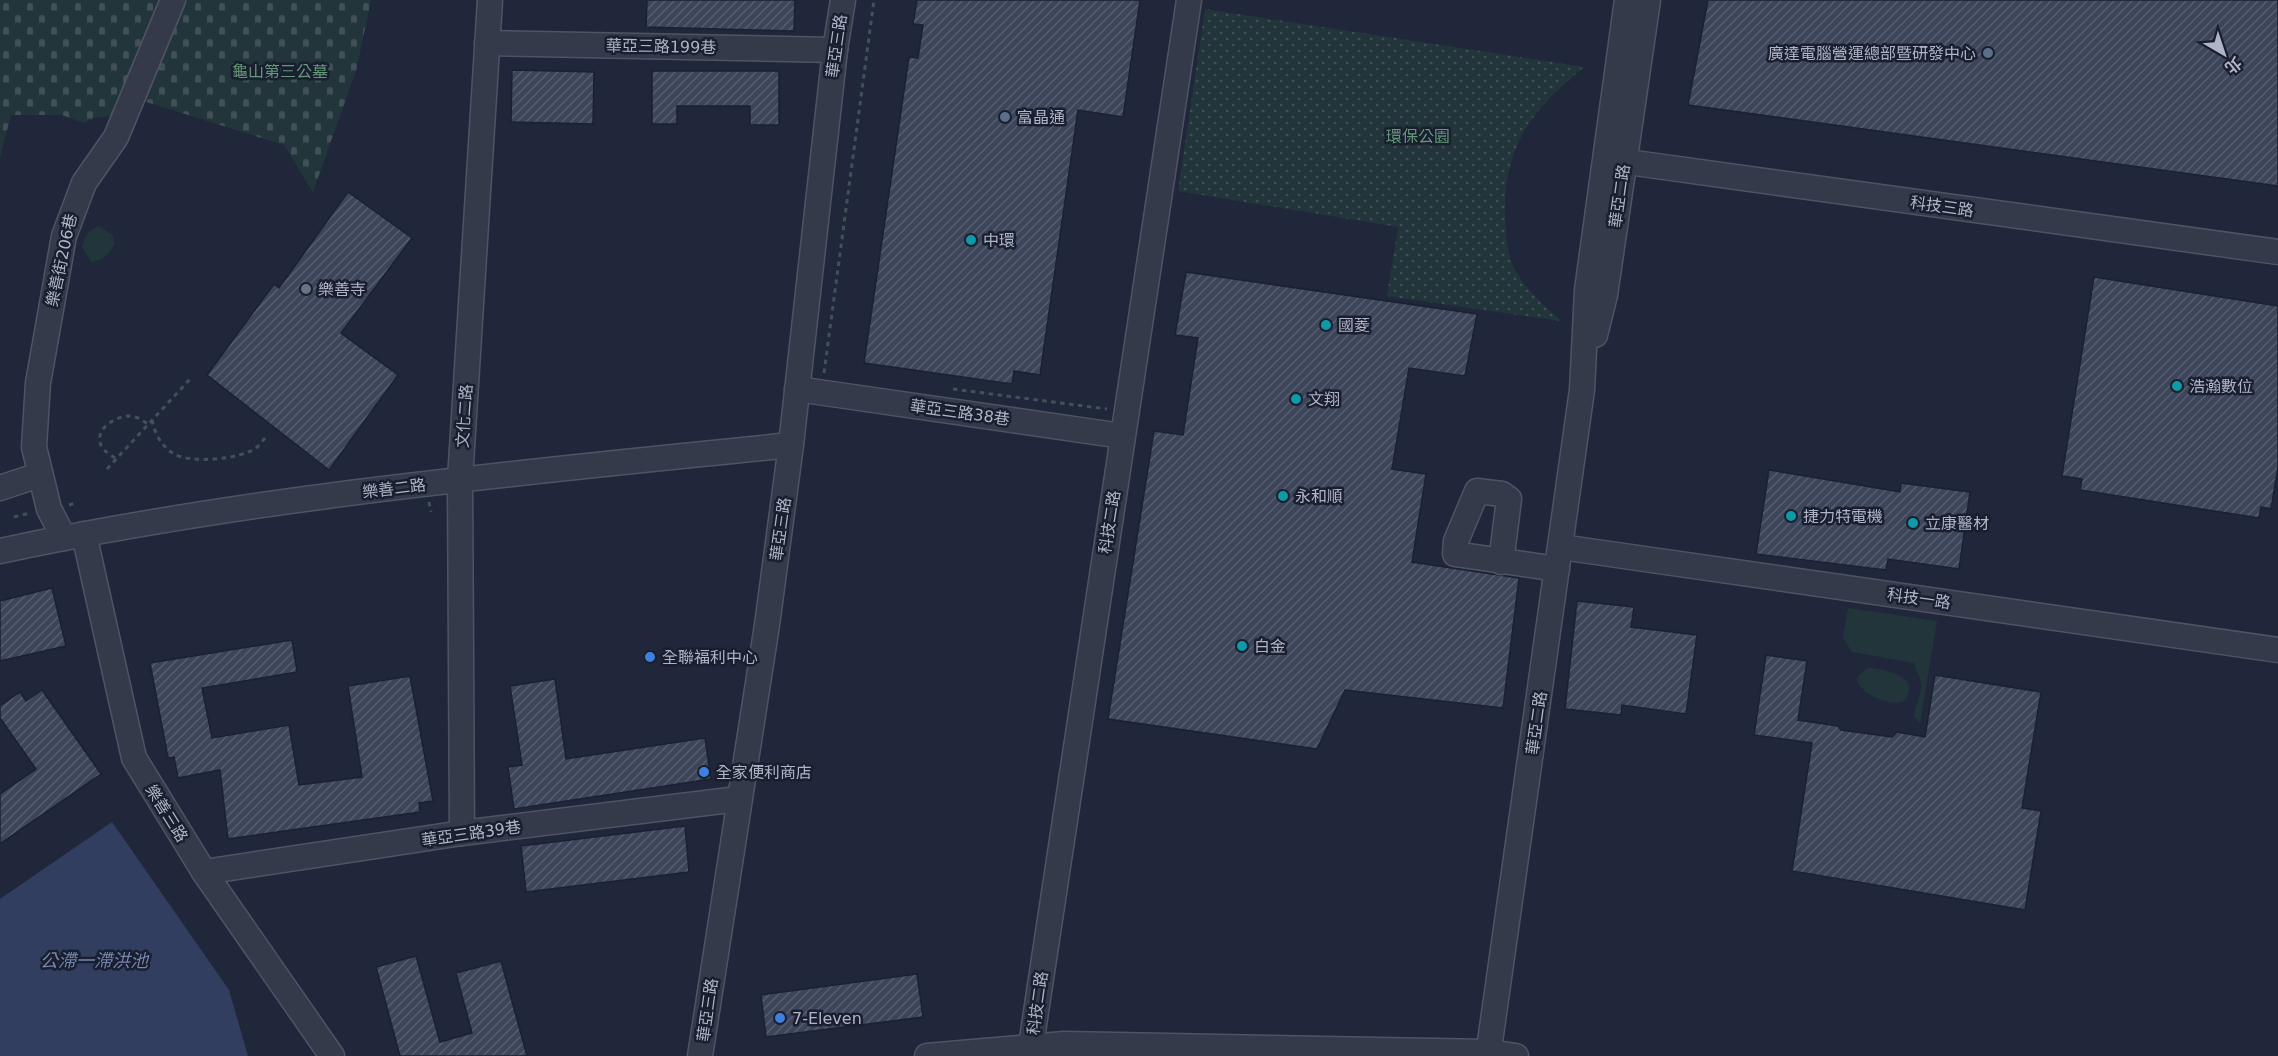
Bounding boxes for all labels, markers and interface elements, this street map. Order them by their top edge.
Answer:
street label: 華亞三路 [823,13,850,79]
north arrow [2194,24,2254,84]
street label: 華亞三路199巷 [606,36,716,57]
place label: 廣達電腦營運總部暨研發中心 [1768,44,1976,63]
marker: 廣達電腦營運總部暨研發中心 [1981,46,1995,60]
text: 北 [2221,53,2245,78]
park label: 龜山第三公墓 [232,62,328,81]
place label: 富晶通 [1017,108,1065,127]
marker: 富晶通 [998,110,1012,124]
park label: 環保公園 [1386,127,1450,146]
street label: 華亞二路 [1606,163,1633,229]
street label: 科技三路 [1909,193,1975,220]
street label: 樂善街206巷 [42,212,81,308]
place label: 中環 [983,231,1015,250]
marker: 中環 [964,233,978,247]
place label: 樂善寺 [318,280,366,299]
marker: 樂善寺 [299,282,313,296]
place label: 國菱 [1338,316,1370,335]
marker: 國菱 [1319,318,1333,332]
place label: 浩瀚數位 [2189,377,2253,396]
marker: 浩瀚數位 [2170,379,2184,393]
street label: 文化二路 [453,383,476,449]
place label: 文翔 [1308,390,1340,409]
marker: 文翔 [1289,392,1303,406]
street label: 華亞三路38巷 [909,396,1011,429]
street label: 樂善二路 [361,475,427,502]
place label: 永和順 [1295,487,1343,506]
street label: 科技二路 [1095,489,1124,555]
marker: 永和順 [1276,489,1290,503]
street label: 華亞三路 [767,496,794,562]
place label: 捷力特電機 [1803,507,1883,526]
marker: 捷力特電機 [1784,509,1798,523]
place label: 立康醫材 [1925,514,1989,533]
marker: 立康醫材 [1906,516,1920,530]
street label: 科技一路 [1886,585,1952,612]
place label: 白金 [1254,637,1286,656]
marker: 白金 [1235,639,1249,653]
place label: 全聯福利中心 [662,648,758,667]
marker: 全聯福利中心 [643,650,657,664]
street label: 華亞二路 [1523,690,1550,756]
place label: 全家便利商店 [716,763,812,782]
marker: 全家便利商店 [697,765,711,779]
street label: 樂善三路 [142,781,192,845]
street label: 華亞三路39巷 [420,817,522,850]
water label: 公滯一滯洪池 [40,950,150,971]
street label: 科技二路 [1024,970,1051,1036]
street label: 華亞三路 [694,977,721,1043]
place label: 7-Eleven [792,1009,862,1028]
marker: 7-Eleven [773,1011,787,1025]

